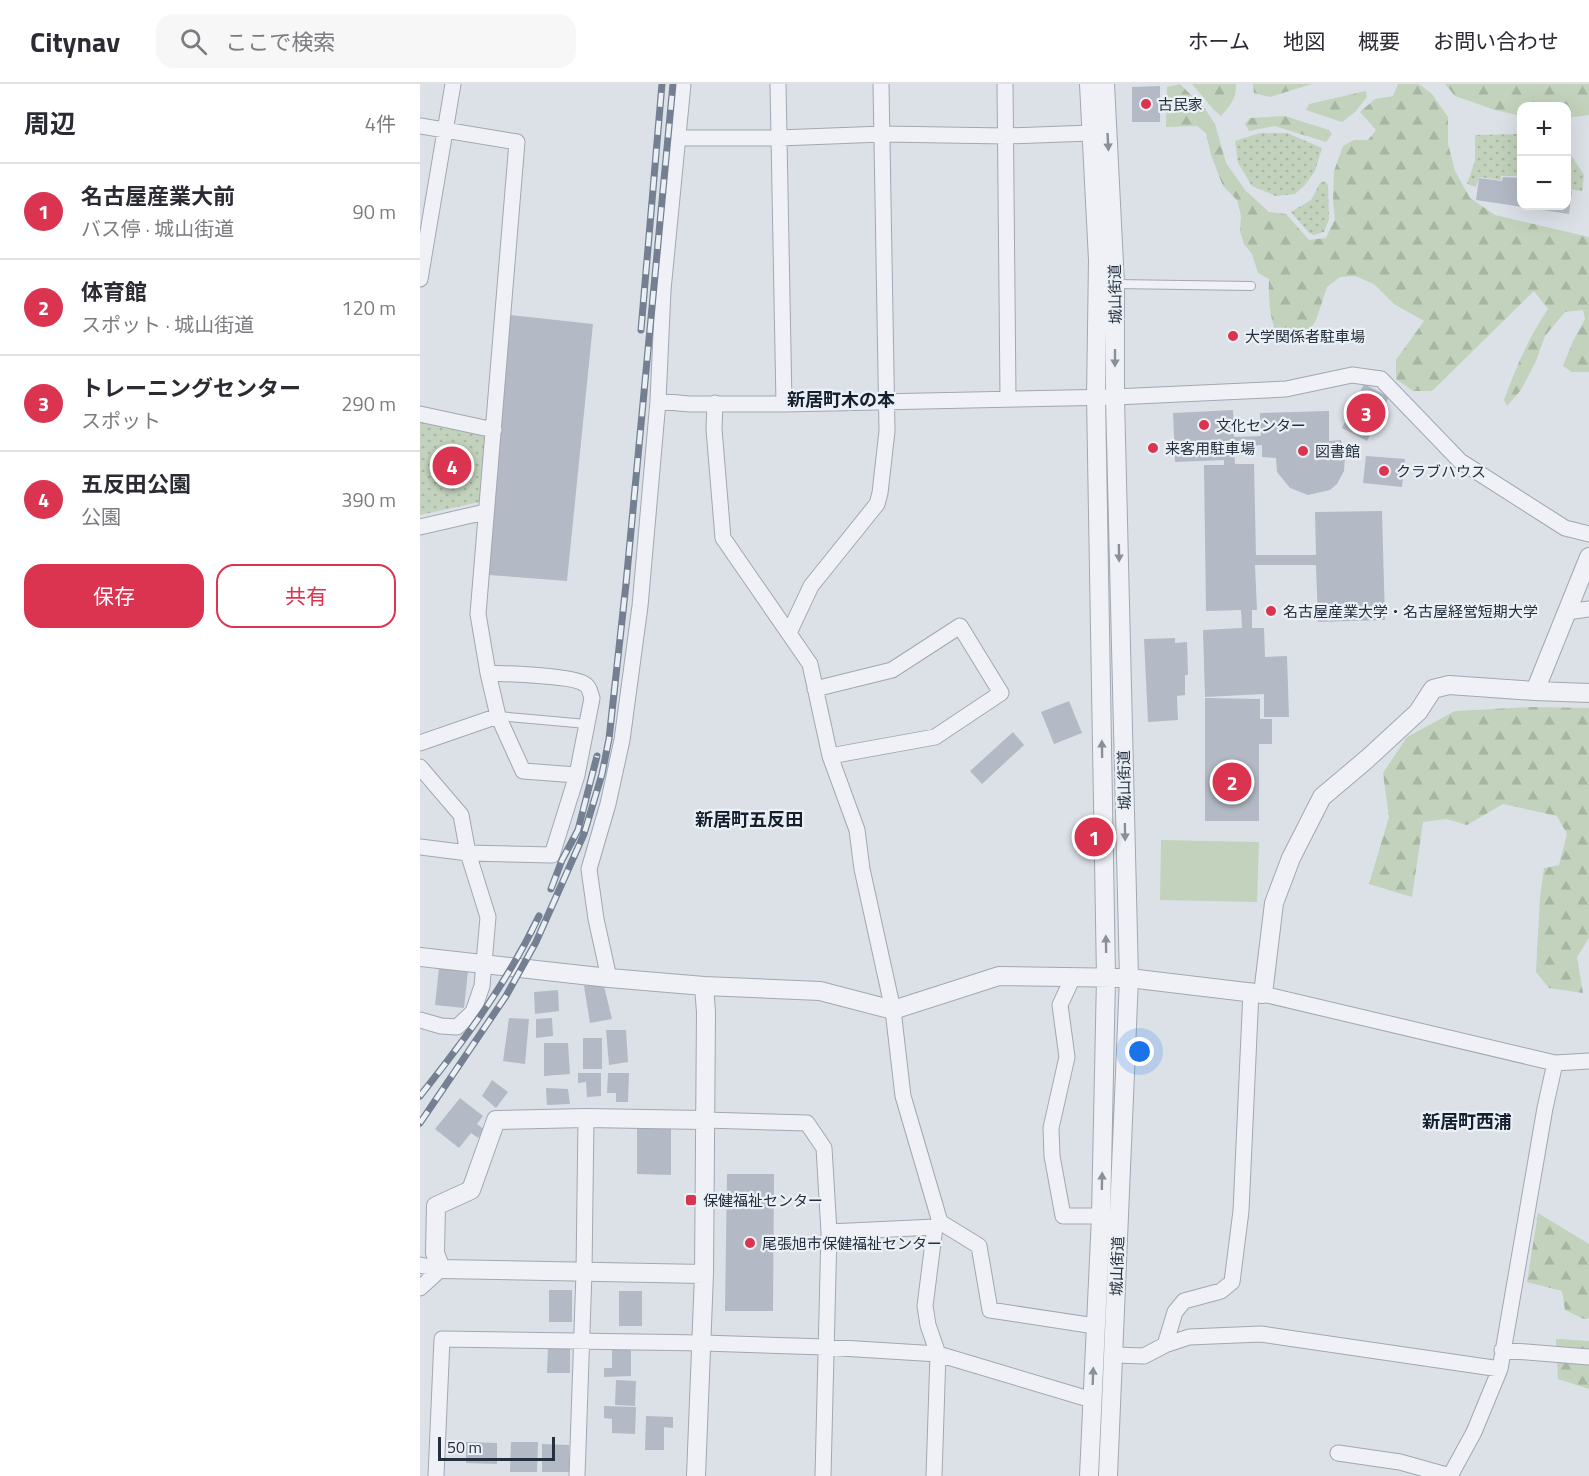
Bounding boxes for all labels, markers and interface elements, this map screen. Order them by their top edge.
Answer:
search box [156,14,576,68]
text: Citynav [30,20,120,63]
icon: search [177,25,210,58]
text: ここで検索 [225,25,335,59]
text: ホーム [1188,25,1250,57]
text: 地図 [1283,25,1325,57]
text: 概要 [1358,25,1400,57]
text: お問い合わせ [1433,25,1559,57]
place label: 古民家 [1158,93,1203,116]
marker: 古民家 [1139,97,1153,111]
map controls [1517,102,1571,210]
button: + [1517,102,1571,156]
text: 周辺 [24,104,76,143]
text: 4件 [365,108,396,139]
one-way arrow [1103,133,1112,152]
button: − [1517,156,1571,210]
text: 名古屋産業大前 [81,179,235,213]
text: 1 [38,196,49,227]
text: 90 m [352,196,396,227]
text: バス停 · 城山街道 [81,213,234,244]
street label: 城山街道 [1103,264,1127,324]
text: 体育館 [81,275,147,309]
text: 2 [38,292,49,323]
text: 120 m [341,292,396,323]
text: スポット · 城山街道 [81,309,254,340]
place label: 大学関係者駐車場 [1245,325,1365,348]
marker: 大学関係者駐車場 [1226,329,1240,343]
one-way arrow [1110,349,1120,368]
text: トレーニングセンター [81,371,301,405]
district label: 新居町木の本 [787,386,895,413]
text: 3 [38,388,49,419]
text: 290 m [341,388,396,419]
pin: 3 [1346,390,1386,436]
text: スポット [81,405,161,436]
place label: 文化センター [1216,414,1306,437]
marker: 文化センター [1197,418,1211,432]
place label: 来客用駐車場 [1165,437,1255,460]
place label: 図書館 [1315,440,1360,463]
marker: 来客用駐車場 [1146,441,1160,455]
pin: 4 [432,444,471,488]
marker: 図書館 [1296,444,1310,458]
place label: クラブハウス [1396,460,1486,483]
marker: クラブハウス [1377,464,1391,478]
text: 五反田公園 [81,467,191,501]
text: 4 [38,484,49,515]
text: 390 m [341,484,396,515]
text: 公園 [81,501,121,532]
one-way arrow [1114,544,1123,563]
button: 保存 [24,564,204,628]
button: 共有 [216,564,396,628]
place label: 名古屋産業大学・名古屋経営短期大学 [1283,600,1538,623]
marker: 名古屋産業大学・名古屋経営短期大学 [1264,604,1278,618]
one-way arrow [1097,739,1107,758]
street label: 城山街道 [1112,750,1136,810]
pin: 2 [1212,760,1252,804]
district label: 新居町五反田 [695,806,803,833]
pin: 1 [1074,814,1114,860]
one-way arrow [1120,823,1130,842]
one-way arrow [1101,934,1110,953]
your location [1125,1037,1154,1066]
district label: 新居町西浦 [1422,1108,1512,1135]
one-way arrow [1097,1171,1106,1190]
place label: 保健福祉センター [703,1189,823,1212]
marker: 保健福祉センター [684,1193,698,1207]
place label: 尾張旭市保健福祉センター [762,1232,942,1255]
marker: 尾張旭市保健福祉センター [743,1236,757,1250]
street label: 城山街道 [1104,1236,1130,1296]
one-way arrow [1089,1366,1098,1385]
scale bar [438,1434,555,1462]
text: 50 m [447,1435,482,1459]

